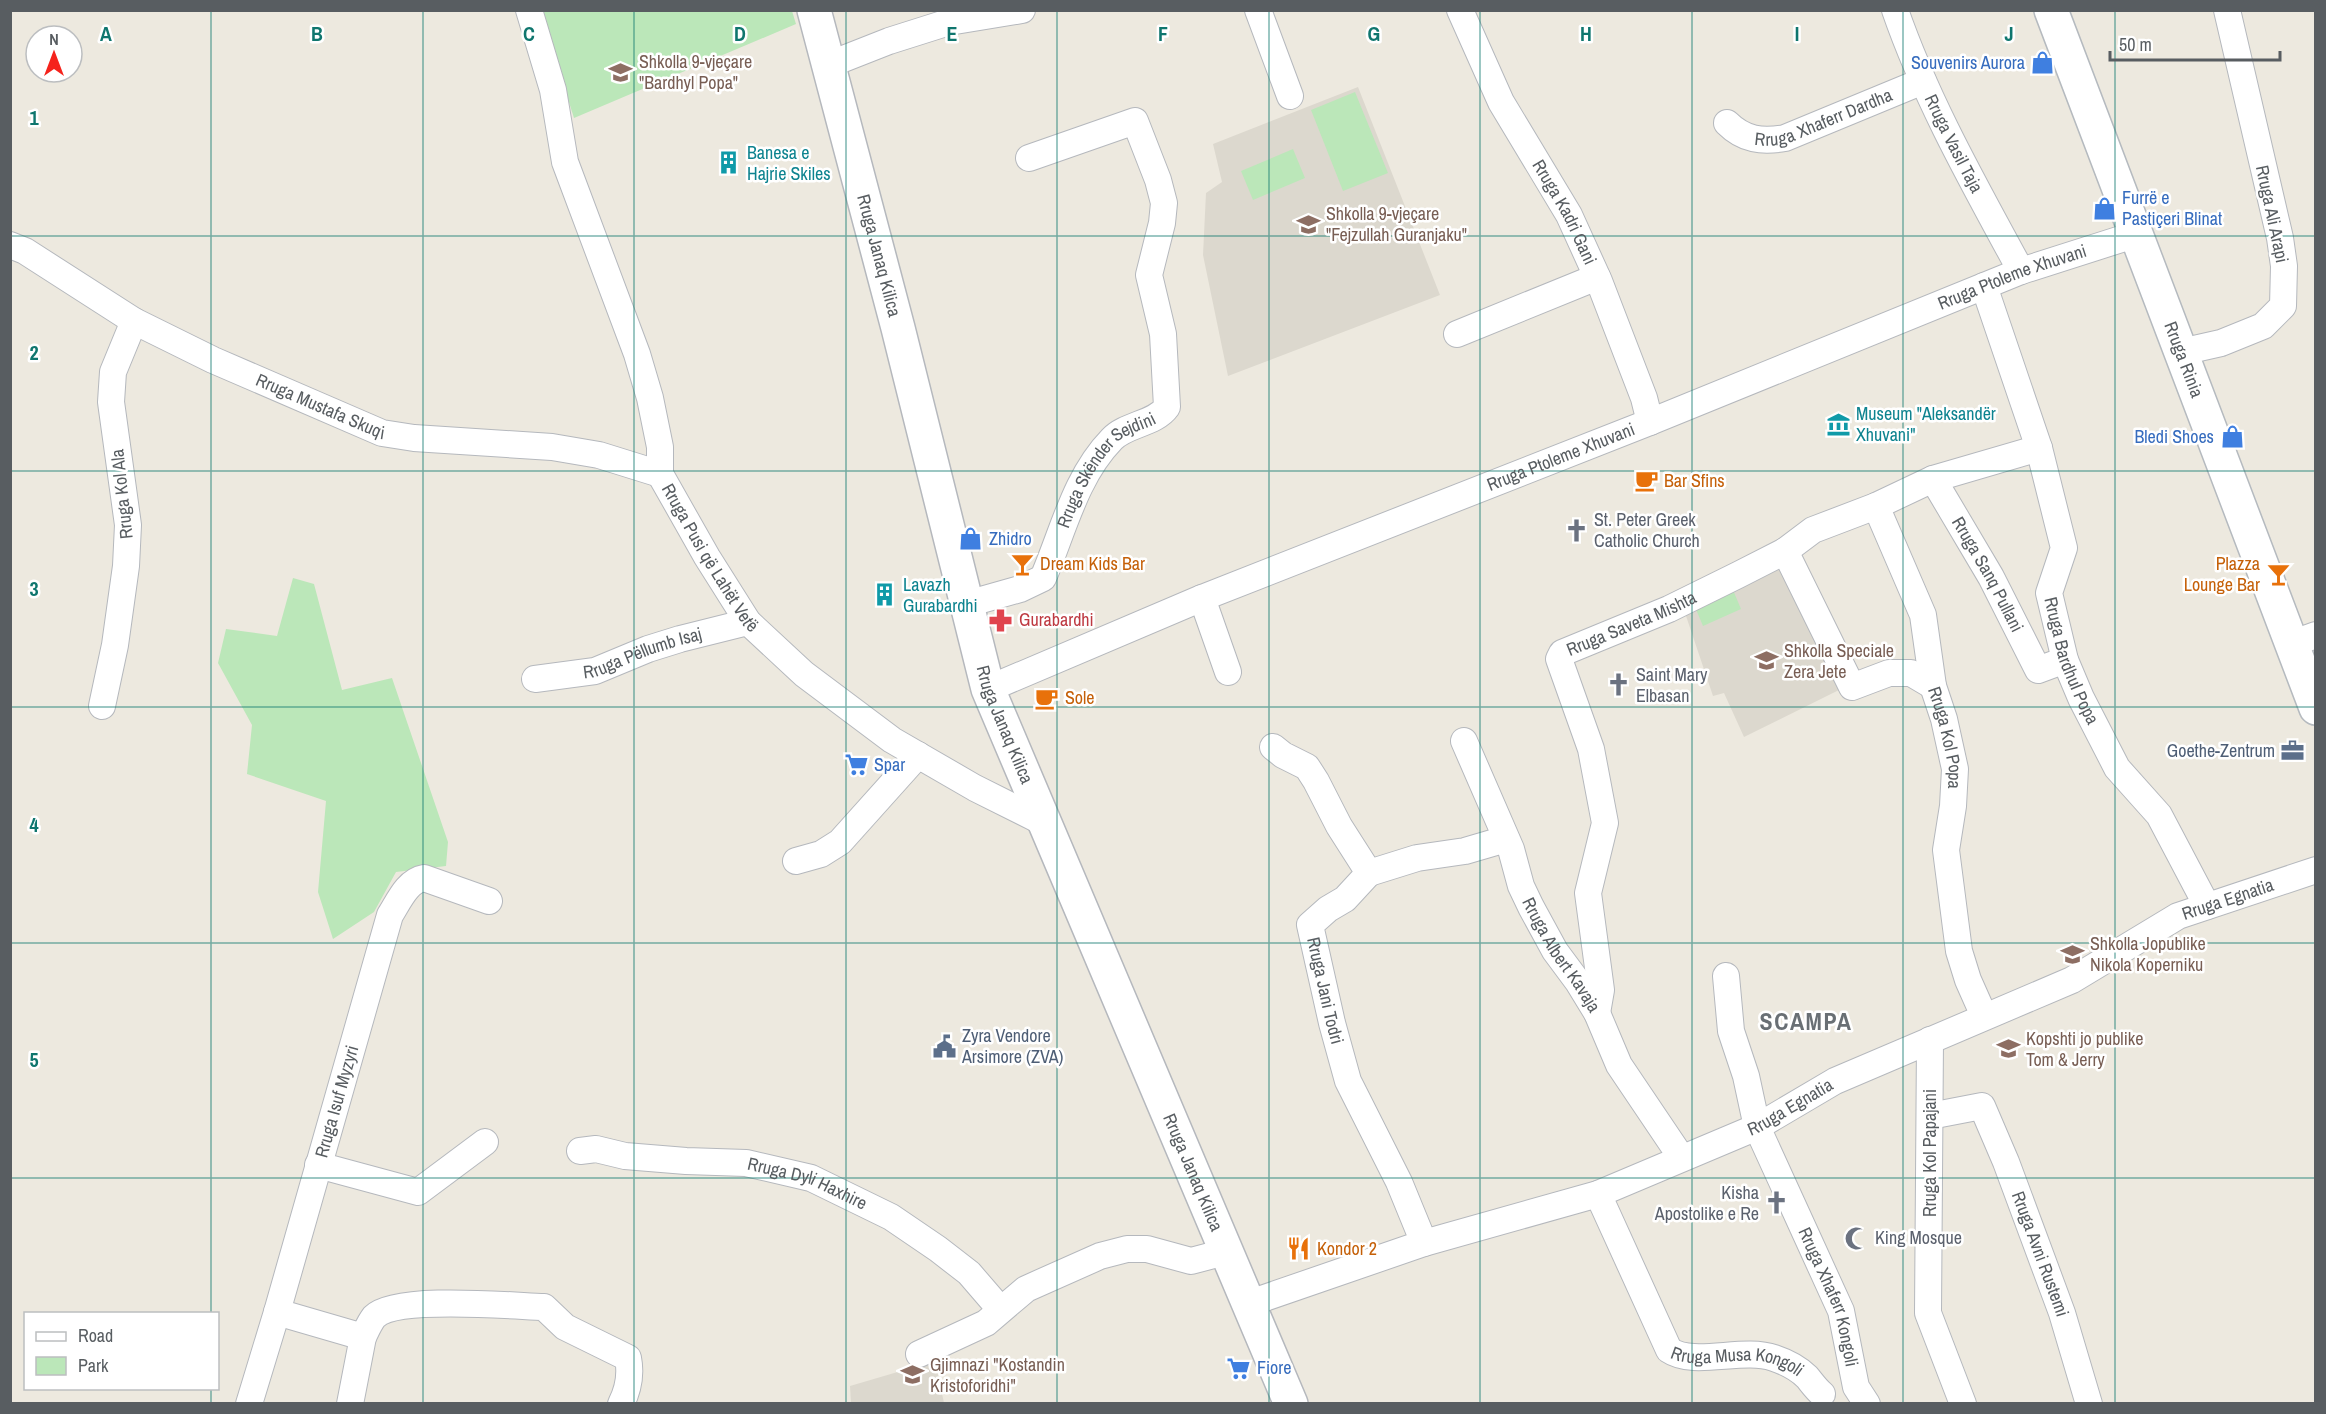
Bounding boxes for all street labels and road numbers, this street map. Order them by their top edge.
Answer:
street label: Rruga Xhaferr Dardha [1753,82,1896,152]
street label: Rruga Vasil Taja [1919,90,1989,197]
street label: Rruga Kadri Gani [1526,155,1603,268]
street label: Rruga Ali Arapi [2250,163,2295,265]
street label: Rruga Janaq Kilica [851,191,907,319]
street label: Rruga Ptoleme Xhuvani [1934,238,2089,316]
street label: Rruga Rinia [2158,318,2210,401]
street label: Rruga Mustafa Skuqi [252,367,386,445]
street label: Rruga Skënder Sejdini [1050,406,1160,531]
street label: Rruga Ptoleme Xhuvani [1483,416,1638,497]
street label: Rruga Kol Ala [104,448,139,540]
street label: Rruga Pusi që Lahët Vetë [656,479,764,638]
street label: Rruga Sanq Pullani [1946,512,2030,636]
street label: Rruga Saveta Mishta [1562,585,1700,662]
street label: Rruga Bardhul Popa [2038,594,2105,729]
street label: Rruga Pëllumb Isaj [581,621,704,684]
street label: Rruga Janaq Kilica [971,663,1040,787]
street label: Rruga Kol Popa [1922,683,1968,789]
street label: Rruga Egnatia [2178,872,2277,926]
street label: Rruga Albert Kavaja [1516,893,1607,1017]
street label: Rruga Jani Todri [1301,935,1350,1047]
street label: Rruga Isuf Myzyri [309,1042,364,1160]
street label: Rruga Egnatia [1743,1072,1837,1142]
street label: Rruga Kol Papajani [1917,1089,1942,1217]
street label: Rruga Janaq Kilica [1157,1109,1229,1235]
street label: Rruga Dyli Haxhire [745,1151,871,1215]
street label: Rruga Avni Rustemi [2006,1188,2075,1319]
street label: Rruga Xhaferr Kongoli [1792,1223,1865,1369]
street label: Rruga Musa Kongoli [1667,1340,1809,1382]

